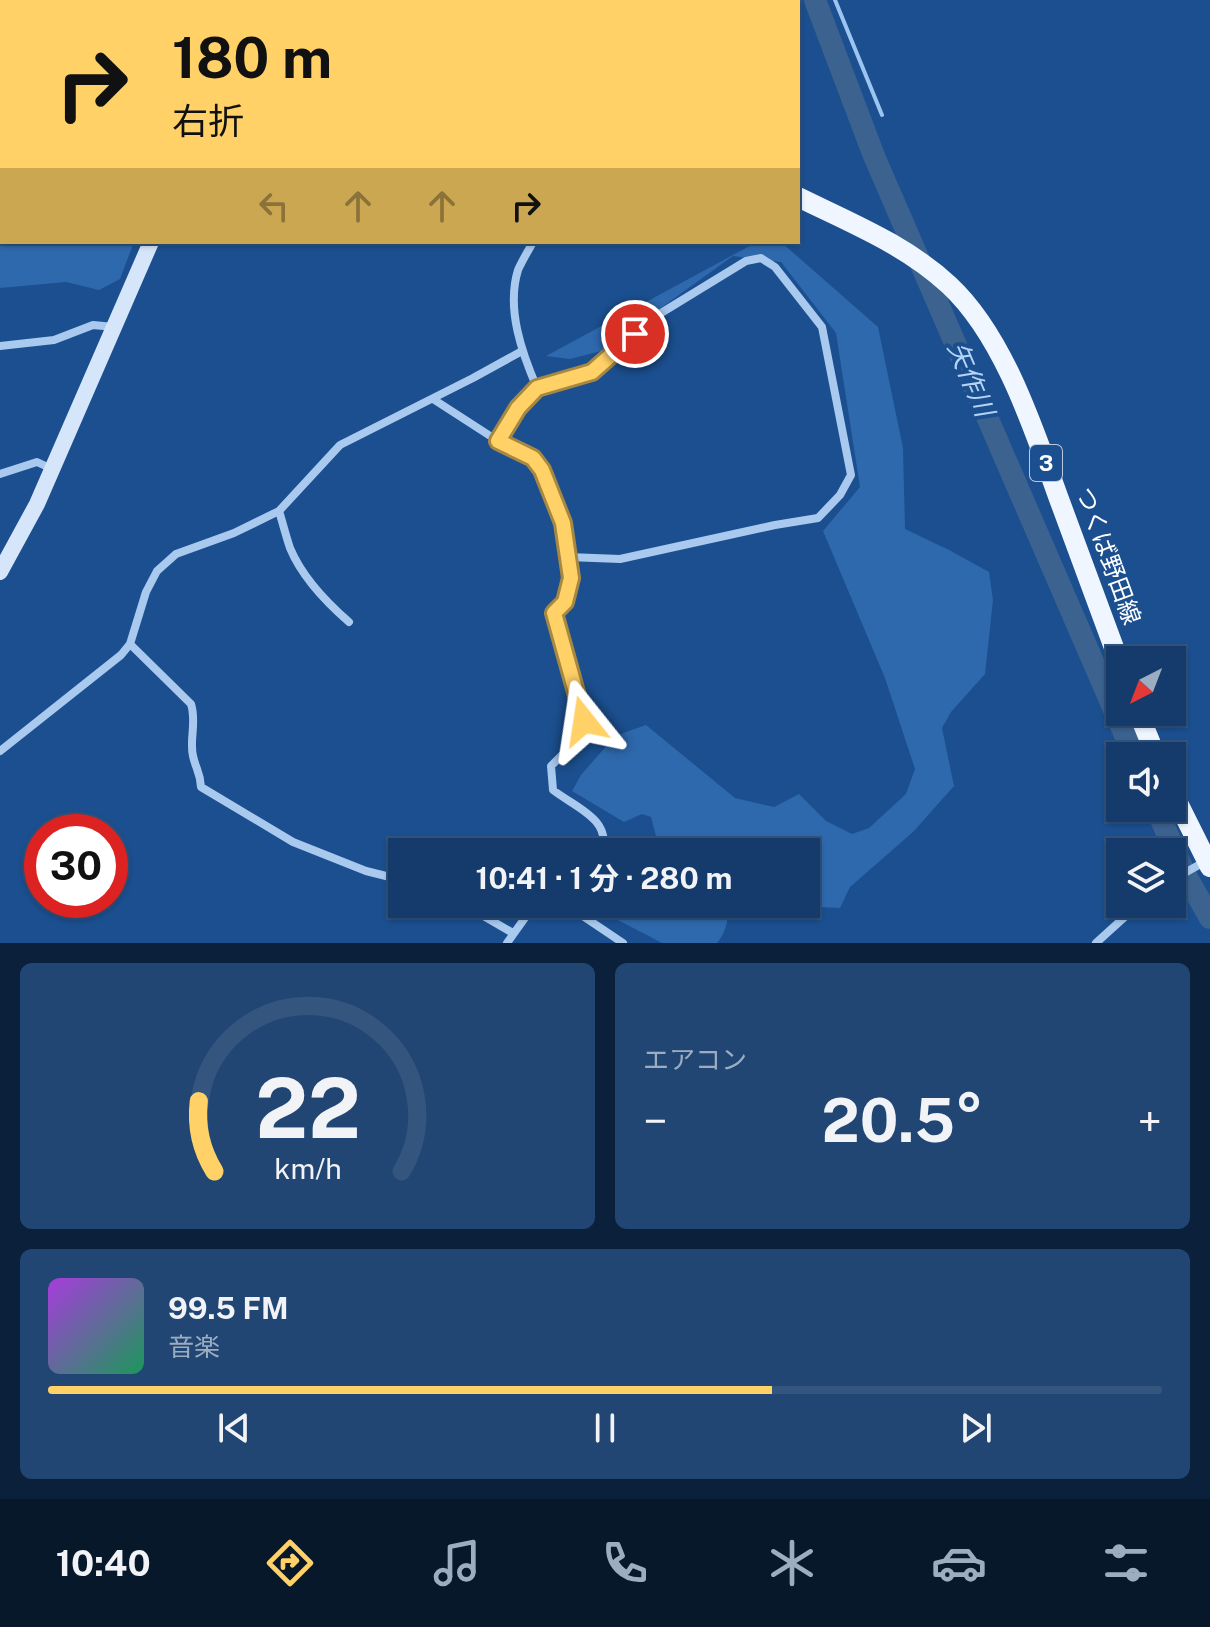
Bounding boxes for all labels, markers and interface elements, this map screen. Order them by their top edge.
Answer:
text: 180 m [172,25,332,91]
icon: right [40,32,144,136]
text: 右折 [172,100,244,142]
icon: left [252,184,296,228]
icon: ahead [336,184,380,228]
icon: ahead [420,184,464,228]
icon: right [504,184,548,228]
pin [601,300,669,368]
icon: arrive [613,312,657,356]
water label: 矢作川 [942,337,1002,424]
road number: 3 [1030,445,1062,481]
street label: つくば野田線 [1071,483,1147,628]
north arrow [1106,646,1186,726]
map controls [1106,646,1186,918]
position arrow [542,679,626,763]
button: sound [1106,742,1186,822]
speed limit sign: 30 [24,814,128,918]
button: layers [1106,838,1186,918]
text: 10:41 · 1 分 · 280 m [476,860,732,896]
text: エアコン [643,1044,747,1075]
text: 22 [255,1059,360,1157]
text: 20.5° [822,1085,983,1156]
text: − [643,1095,667,1147]
text: + [1138,1095,1162,1147]
text: km/h [274,1152,341,1185]
text: 99.5 FM [168,1290,288,1326]
text: 音楽 [168,1331,220,1362]
icon: previous [212,1406,256,1450]
icon: pause [583,1406,627,1450]
icon: next [954,1406,998,1450]
icon: directions [262,1535,318,1591]
icon: music [429,1535,485,1591]
icon: phone [597,1535,653,1591]
icon: climate [764,1535,820,1591]
icon: car [931,1535,987,1591]
icon: filters [1098,1535,1154,1591]
text: 10:40 [56,1542,151,1584]

